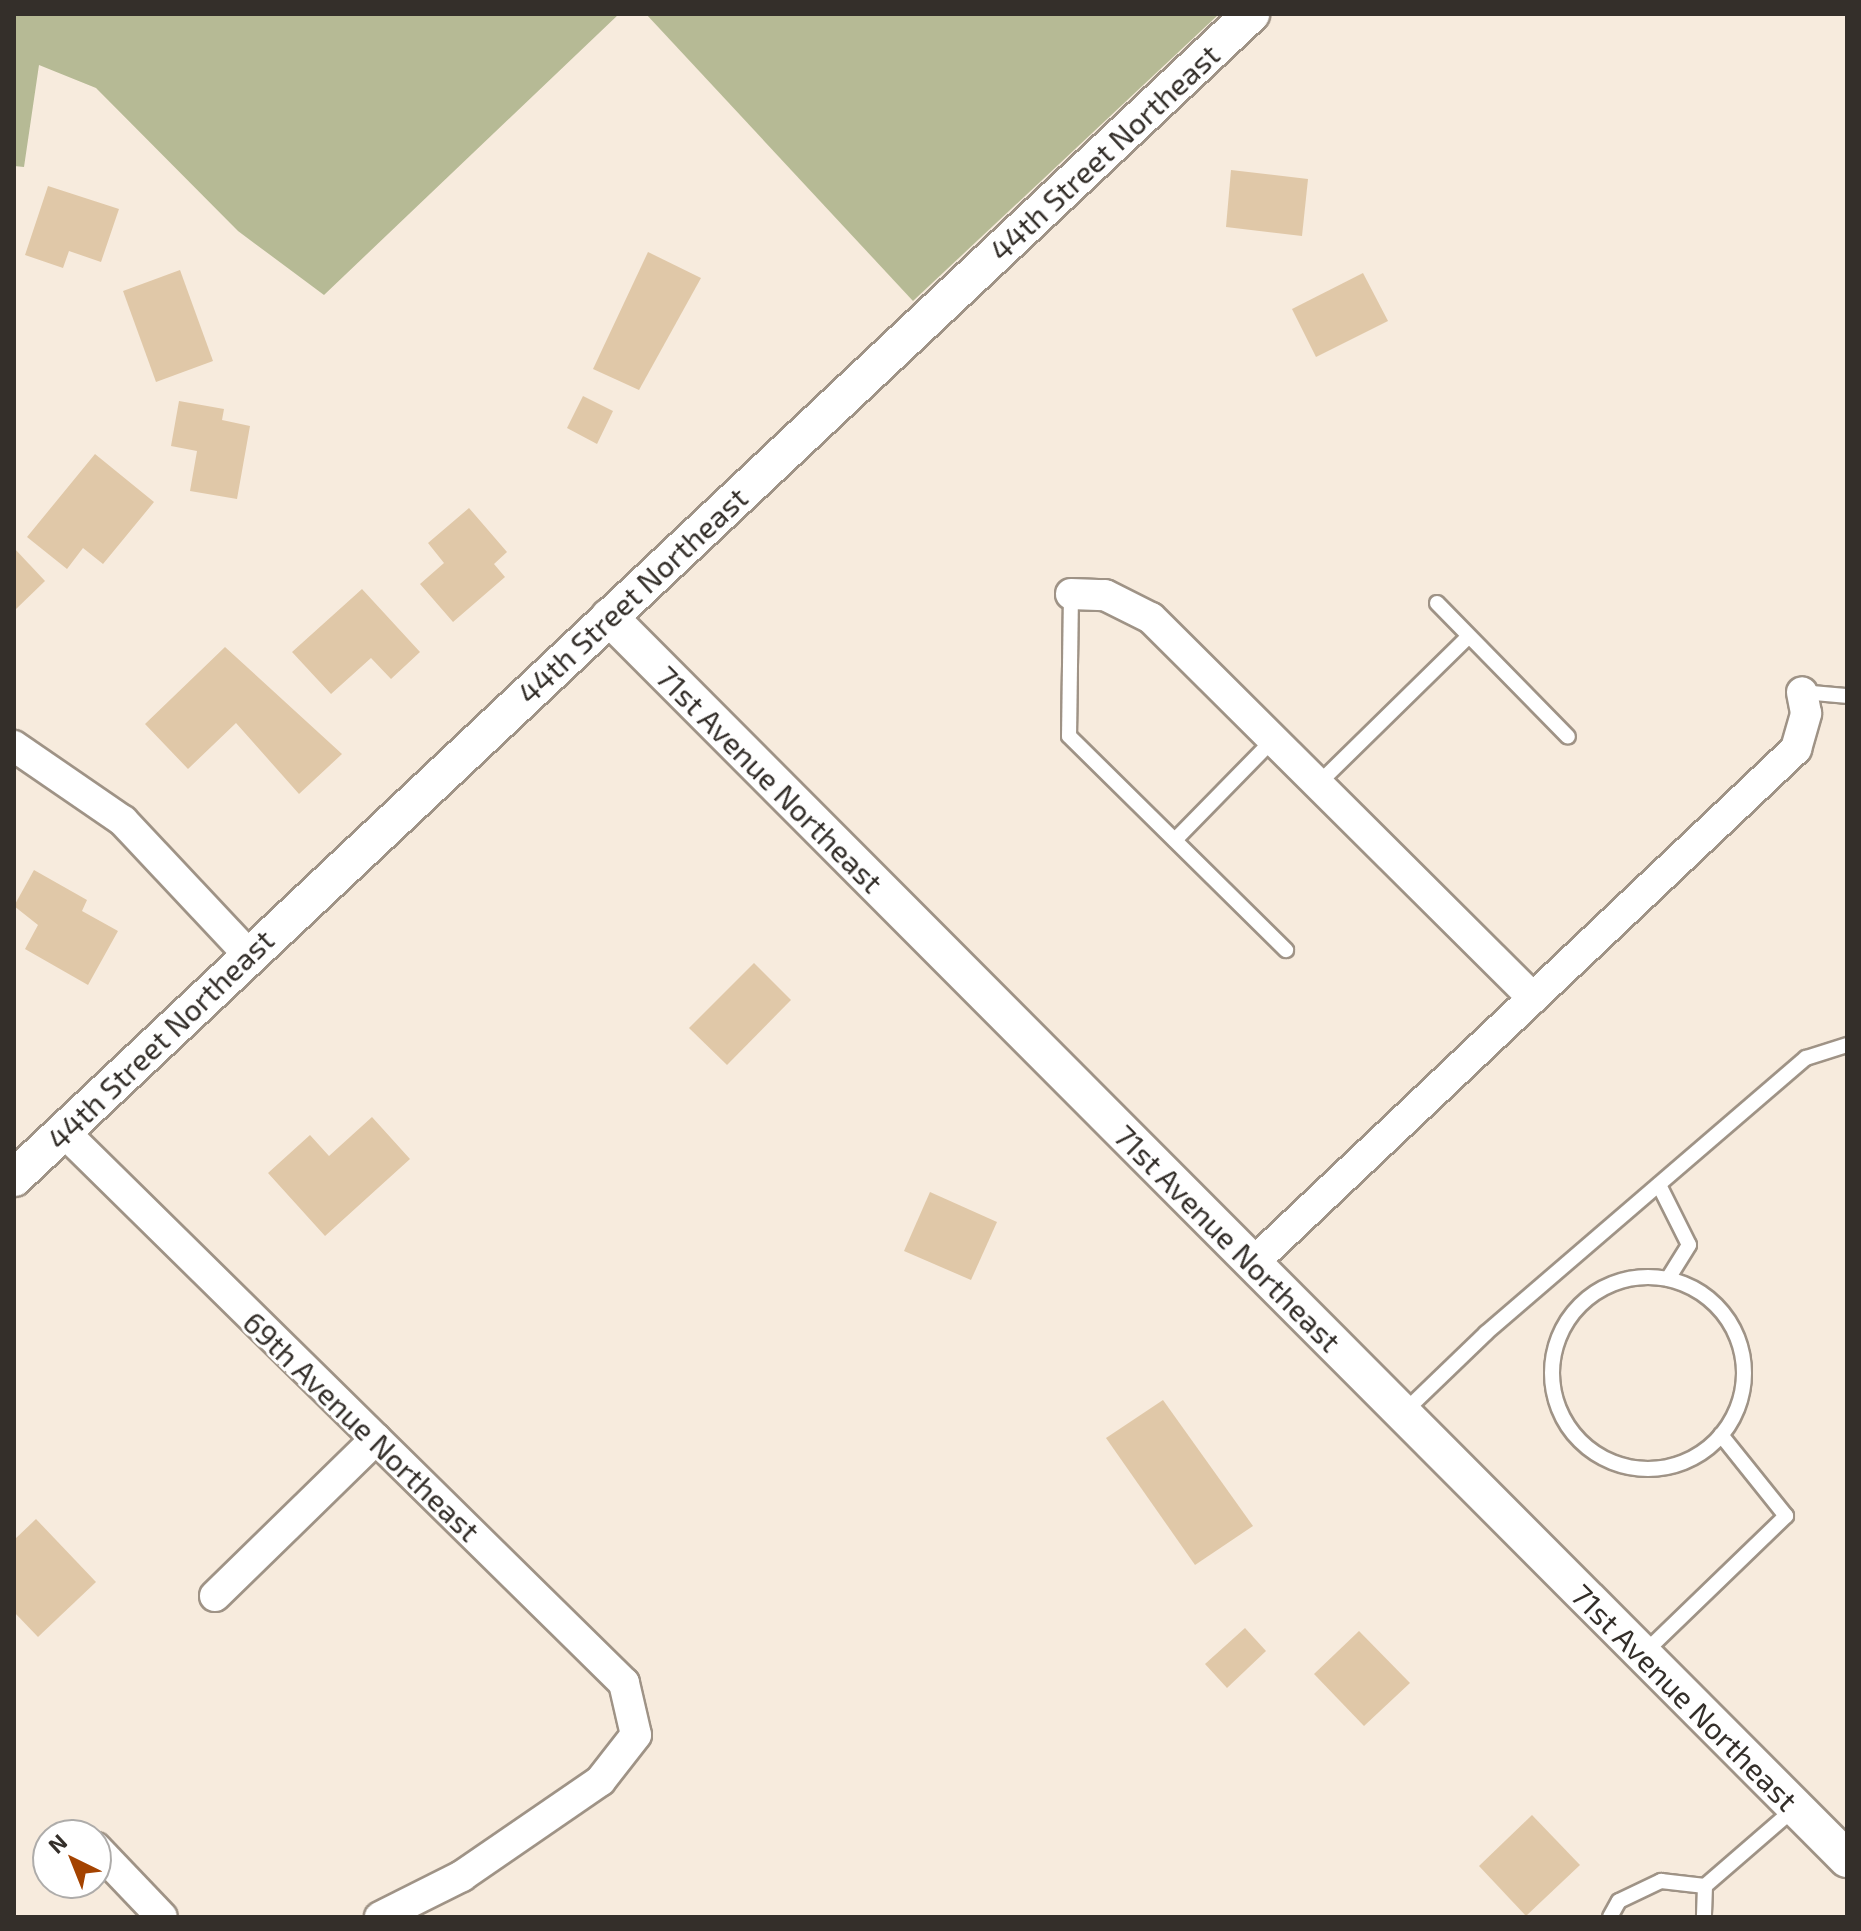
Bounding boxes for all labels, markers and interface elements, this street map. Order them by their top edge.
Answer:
street label: 44th Street Northeast [982,36,1226,268]
street label: 44th Street Northeast [510,479,754,711]
street label: 71st Avenue Northeast [649,658,891,900]
street label: 44th Street Northeast [39,922,281,1156]
street label: 71st Avenue Northeast [1107,1117,1349,1359]
street label: 69th Avenue Northeast [236,1303,488,1549]
street label: 71st Avenue Northeast [1564,1576,1806,1818]
north arrow [32,1819,112,1899]
text: N [42,1828,72,1858]

